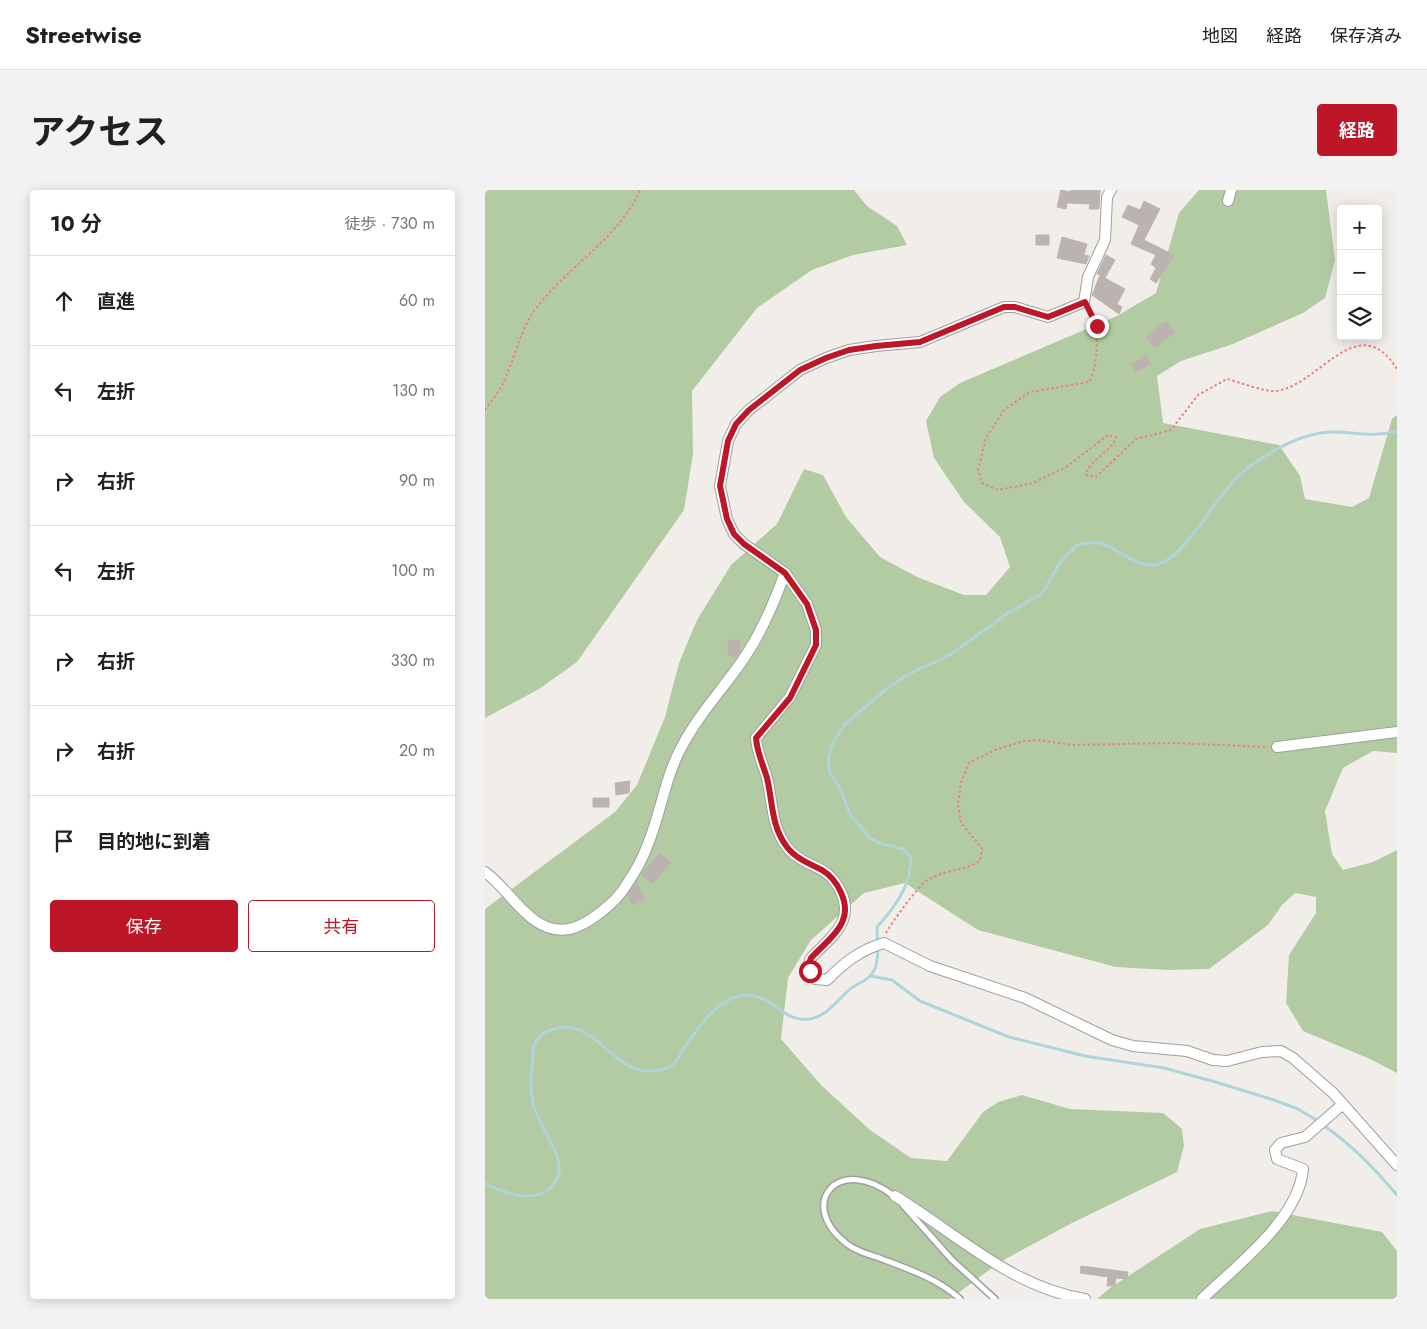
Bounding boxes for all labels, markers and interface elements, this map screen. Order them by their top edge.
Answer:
text: Streetwise [25,17,142,52]
text: 地図 [1202,23,1238,49]
text: 経路 [1266,23,1302,49]
text: 保存済み [1330,23,1402,49]
button: 経路 [1317,104,1397,156]
text: アクセス [30,107,168,157]
map controls [1337,205,1382,340]
button: + [1337,205,1382,250]
text: 10 分 [50,209,102,239]
text: 徒歩 · 730 m [345,212,435,235]
button: − [1337,250,1382,295]
icon: ahead [50,287,78,315]
text: 直進 [97,288,135,315]
text: 60 m [399,289,435,312]
button: layers [1337,295,1382,340]
route end [1086,315,1109,338]
icon: left [50,377,78,405]
text: 左折 [97,378,135,405]
text: 130 m [392,379,435,402]
icon: right [50,467,78,495]
text: 右折 [97,468,135,495]
text: 90 m [399,469,435,492]
icon: left [50,557,78,585]
text: 左折 [97,558,135,585]
text: 100 m [391,559,435,582]
icon: right [50,647,78,675]
text: 右折 [97,648,135,675]
text: 330 m [391,649,435,672]
icon: right [50,737,78,765]
text: 右折 [97,738,135,765]
text: 20 m [399,739,435,762]
icon: arrive [50,827,78,855]
text: 目的地に到着 [97,828,211,855]
button: 保存 [50,900,238,952]
button: 共有 [248,900,435,952]
route start [799,960,822,983]

